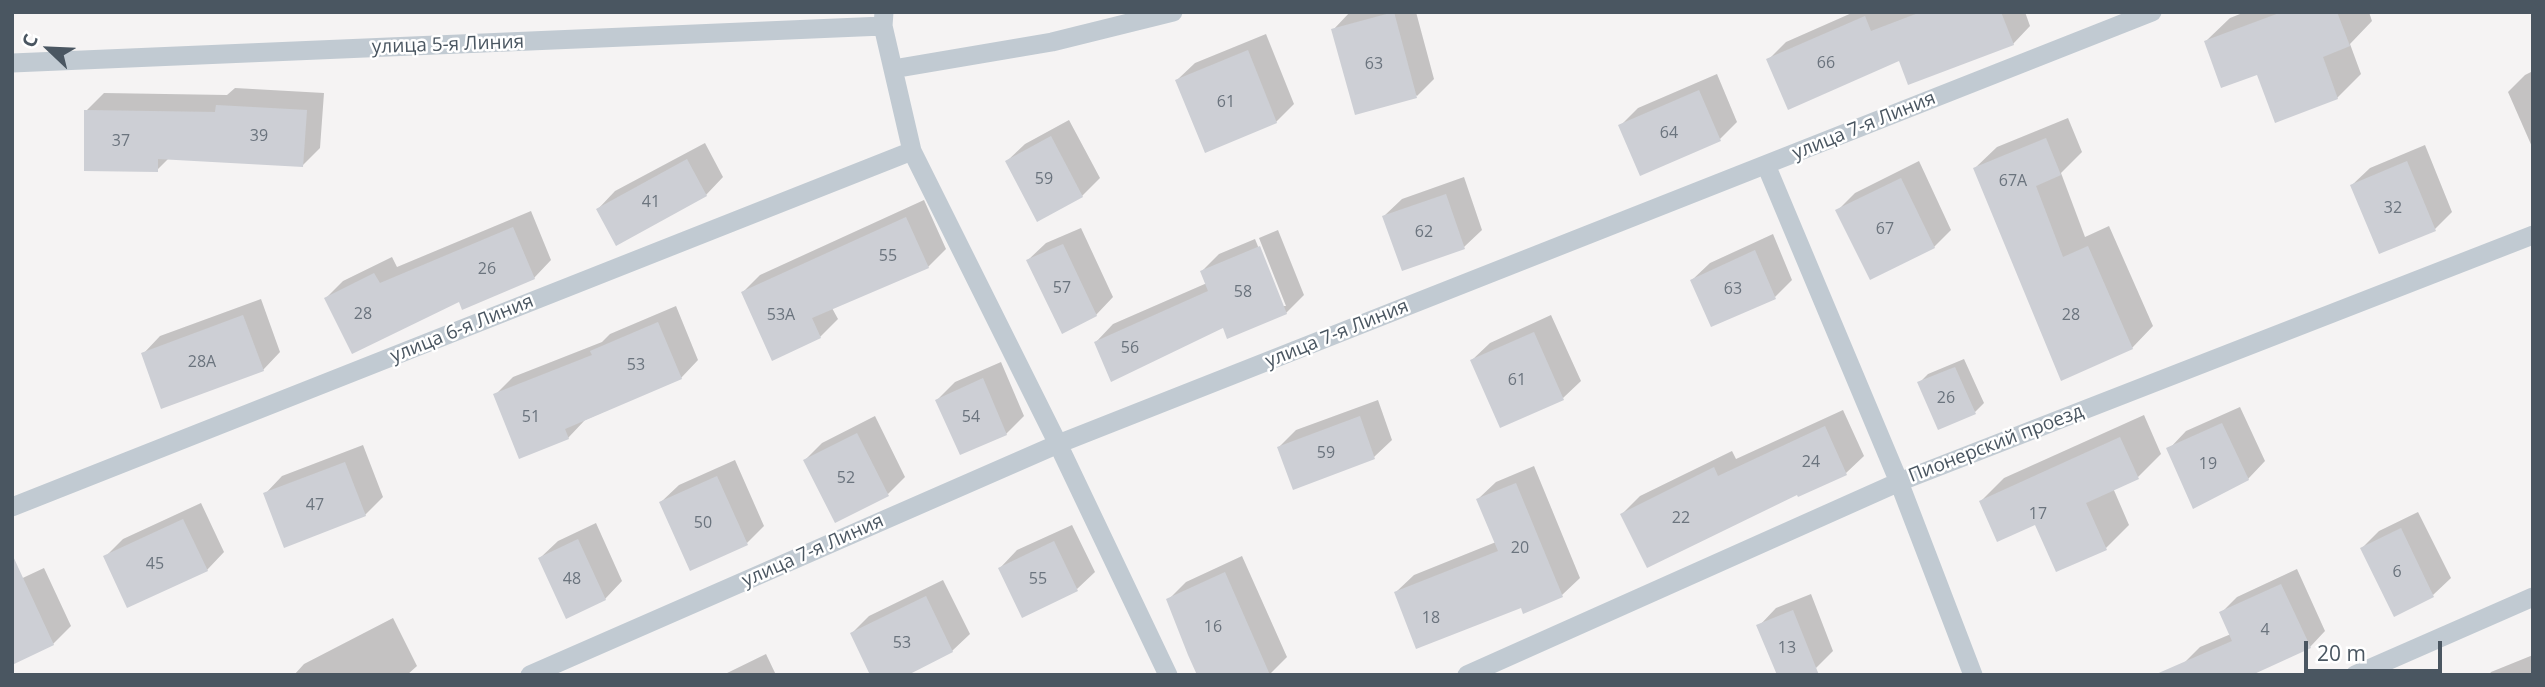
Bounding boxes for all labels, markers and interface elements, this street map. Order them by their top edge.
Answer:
north arrow [14,14,84,84]
text: С [15,30,44,51]
street label: улица 5-я Линия [371,31,525,59]
house number: 66 [1817,53,1835,73]
house number: 63 [1365,54,1383,74]
street label: улица 7-я Линия [1789,87,1939,165]
house number: 61 [1217,92,1235,112]
house number: 64 [1660,123,1678,143]
house number: 39 [250,126,268,146]
house number: 37 [112,131,130,151]
house number: 59 [1035,169,1053,189]
house number: 67А [1999,171,2027,191]
house number: 41 [642,192,660,212]
house number: 32 [2384,198,2402,218]
house number: 67 [1876,219,1894,239]
house number: 62 [1415,222,1433,242]
house number: 55 [879,246,897,266]
house number: 26 [478,259,496,279]
house number: 57 [1053,278,1071,298]
house number: 63 [1724,279,1742,299]
house number: 58 [1234,282,1252,302]
street label: улица 6-я Линия [387,290,537,368]
street label: улица 7-я Линия [1262,295,1412,373]
house number: 28 [354,304,372,324]
house number: 53А [767,305,795,325]
house number: 28 [2062,305,2080,325]
house number: 56 [1121,338,1139,358]
house number: 28А [188,352,216,372]
house number: 53 [627,355,645,375]
house number: 61 [1508,370,1526,390]
house number: 26 [1937,388,1955,408]
street label: Пионерский проезд [1905,400,2087,488]
house number: 51 [522,407,540,427]
house number: 54 [962,407,980,427]
house number: 59 [1317,443,1335,463]
house number: 24 [1802,452,1820,472]
house number: 19 [2199,454,2217,474]
house number: 52 [837,468,855,488]
house number: 47 [306,495,324,515]
house number: 17 [2029,504,2047,524]
house number: 22 [1672,508,1690,528]
street label: улица 7-я Линия [739,510,887,592]
house number: 50 [694,513,712,533]
house number: 20 [1511,538,1529,558]
house number: 45 [146,554,164,574]
house number: 6 [2392,562,2402,582]
house number: 48 [563,569,581,589]
house number: 55 [1029,569,1047,589]
house number: 18 [1422,608,1440,628]
house number: 16 [1204,617,1222,637]
house number: 4 [2260,620,2270,640]
scale bar [2307,628,2445,672]
house number: 53 [893,633,911,653]
house number: 13 [1778,638,1796,658]
text: 20 m [2317,639,2366,667]

